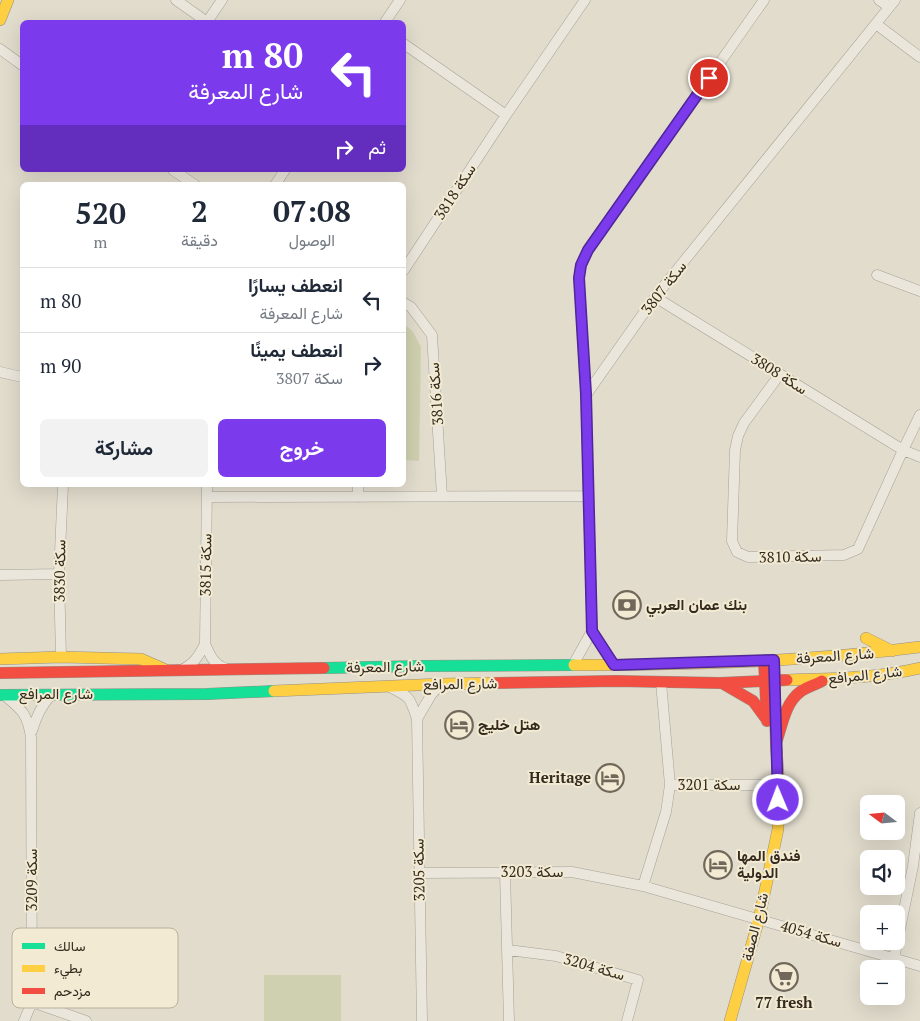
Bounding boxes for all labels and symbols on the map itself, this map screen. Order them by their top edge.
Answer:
pin [688,57,730,99]
street label: سكة 3818 [429,159,480,223]
street label: سكة 3807 [636,256,691,318]
street label: سكة 3808 [748,348,812,398]
street label: سكة 3816 [423,362,447,426]
street label: سكة 3815 [194,533,216,597]
street label: سكة 3830 [48,539,70,603]
street label: سكة 3810 [758,545,822,567]
bank icon: بنك عمان العربي [612,590,642,620]
place label: بنك عمان العربي [646,594,747,618]
street label: شارع المعرفة [795,642,875,670]
street label: شارع المعرفة [346,655,424,679]
street label: شارع المرافع [827,660,903,690]
street label: شارع المرافع [423,672,498,696]
street label: شارع المرافع [19,683,93,705]
hotel icon: هتل خلیج [444,710,474,740]
place label: هتل خلیج [478,714,540,735]
hotel icon: Heritage [595,763,625,793]
place label: Heritage [529,767,591,787]
position arrow [751,773,803,825]
street label: سكة 3201 [678,774,741,794]
north arrow [860,795,905,840]
street label: سكة 3205 [407,838,429,902]
place label: فندق المها الدولية [737,845,801,882]
street label: سكة 3209 [21,848,41,911]
hotel icon: فندق المها الدولية [703,850,733,880]
street label: سكة 3203 [501,861,564,881]
street label: شارع الصفة [736,890,774,964]
street label: سكة 4054 [778,915,844,951]
legend [12,928,178,1008]
text: سالك [54,936,85,955]
street label: سكة 3204 [561,948,627,984]
text: بطيء [54,958,82,980]
supermarket icon: 77 fresh [769,962,799,992]
text: مزدحم [54,981,91,1000]
place label: 77 fresh [755,992,813,1012]

